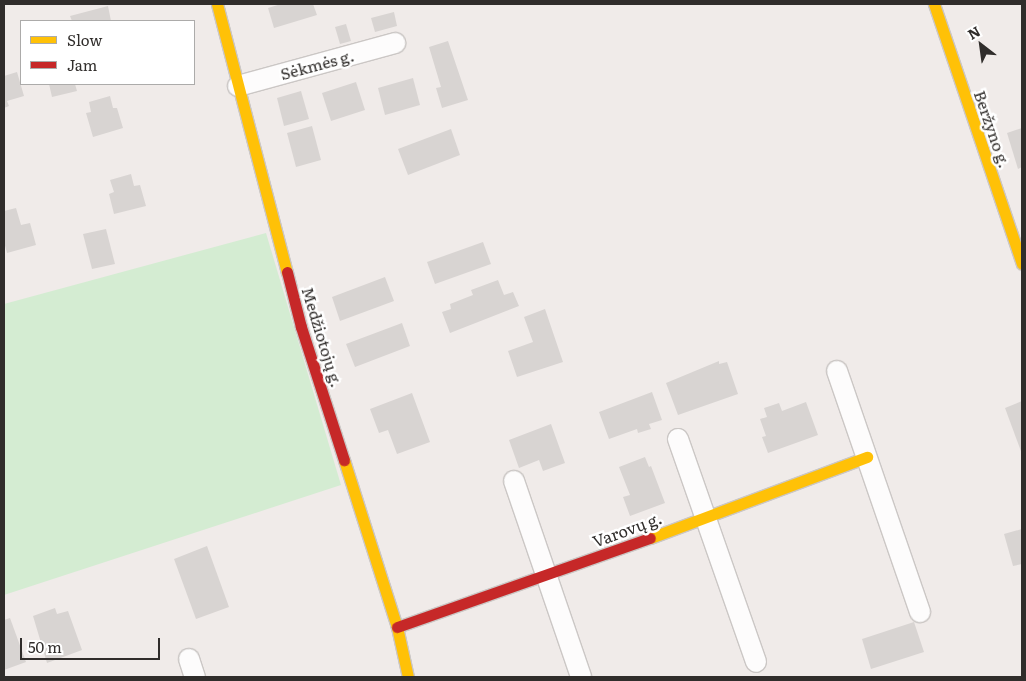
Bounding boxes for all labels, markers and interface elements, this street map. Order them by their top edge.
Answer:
legend [20,20,195,85]
north arrow [956,20,1006,70]
text: N [963,20,984,44]
text: Slow [67,28,102,51]
street label: Sėkmės g. [278,45,356,83]
text: Jam [67,53,97,76]
street label: Beržyno g. [971,88,1015,170]
street label: Medžiotojų g. [299,285,347,389]
street label: Varovų g. [590,508,664,550]
scale bar [22,628,162,660]
text: 50 m [28,635,62,658]

